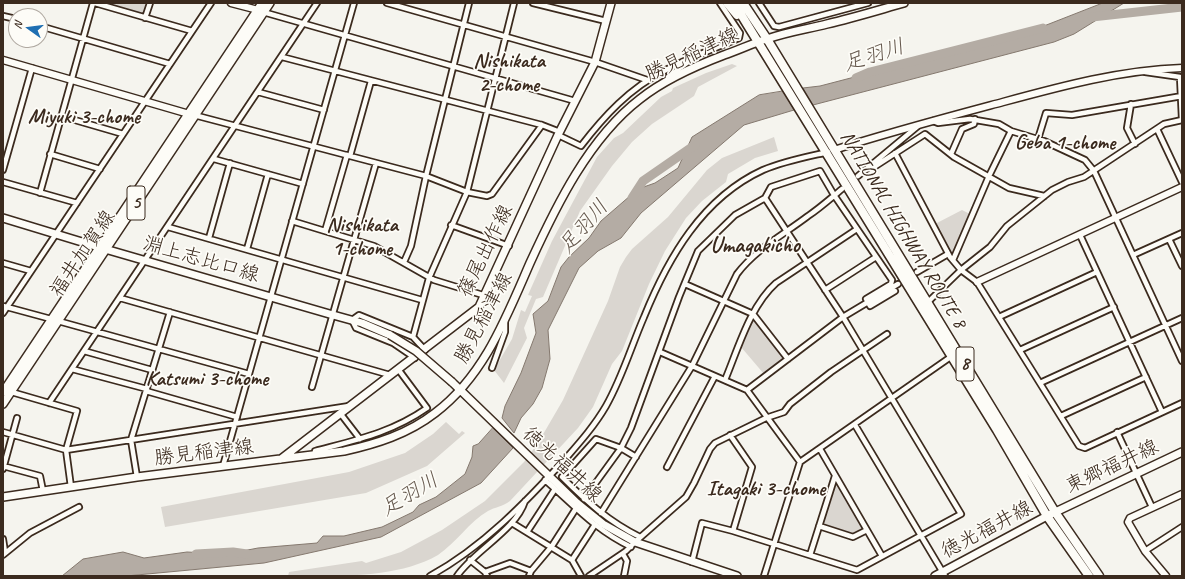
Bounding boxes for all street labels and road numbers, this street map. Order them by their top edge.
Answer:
street label: 勝見稲津線 [642,23,742,87]
street label: NATIONAL HIGHWAY ROUTE 8 [835,127,971,333]
road number: 5 [127,186,145,220]
street label: 篠尾出作線 [453,201,519,301]
street label: 福井加賀線 [45,206,121,302]
street label: 淵上志比口線 [140,232,262,288]
street label: 勝見稲津線 [450,268,518,368]
road number: 8 [956,347,974,381]
street label: 徳光福井線 [517,422,607,508]
street label: 勝見稲津線 [153,435,255,471]
street label: 東郷福井線 [1062,435,1162,499]
street label: 徳光福井線 [937,496,1037,564]

